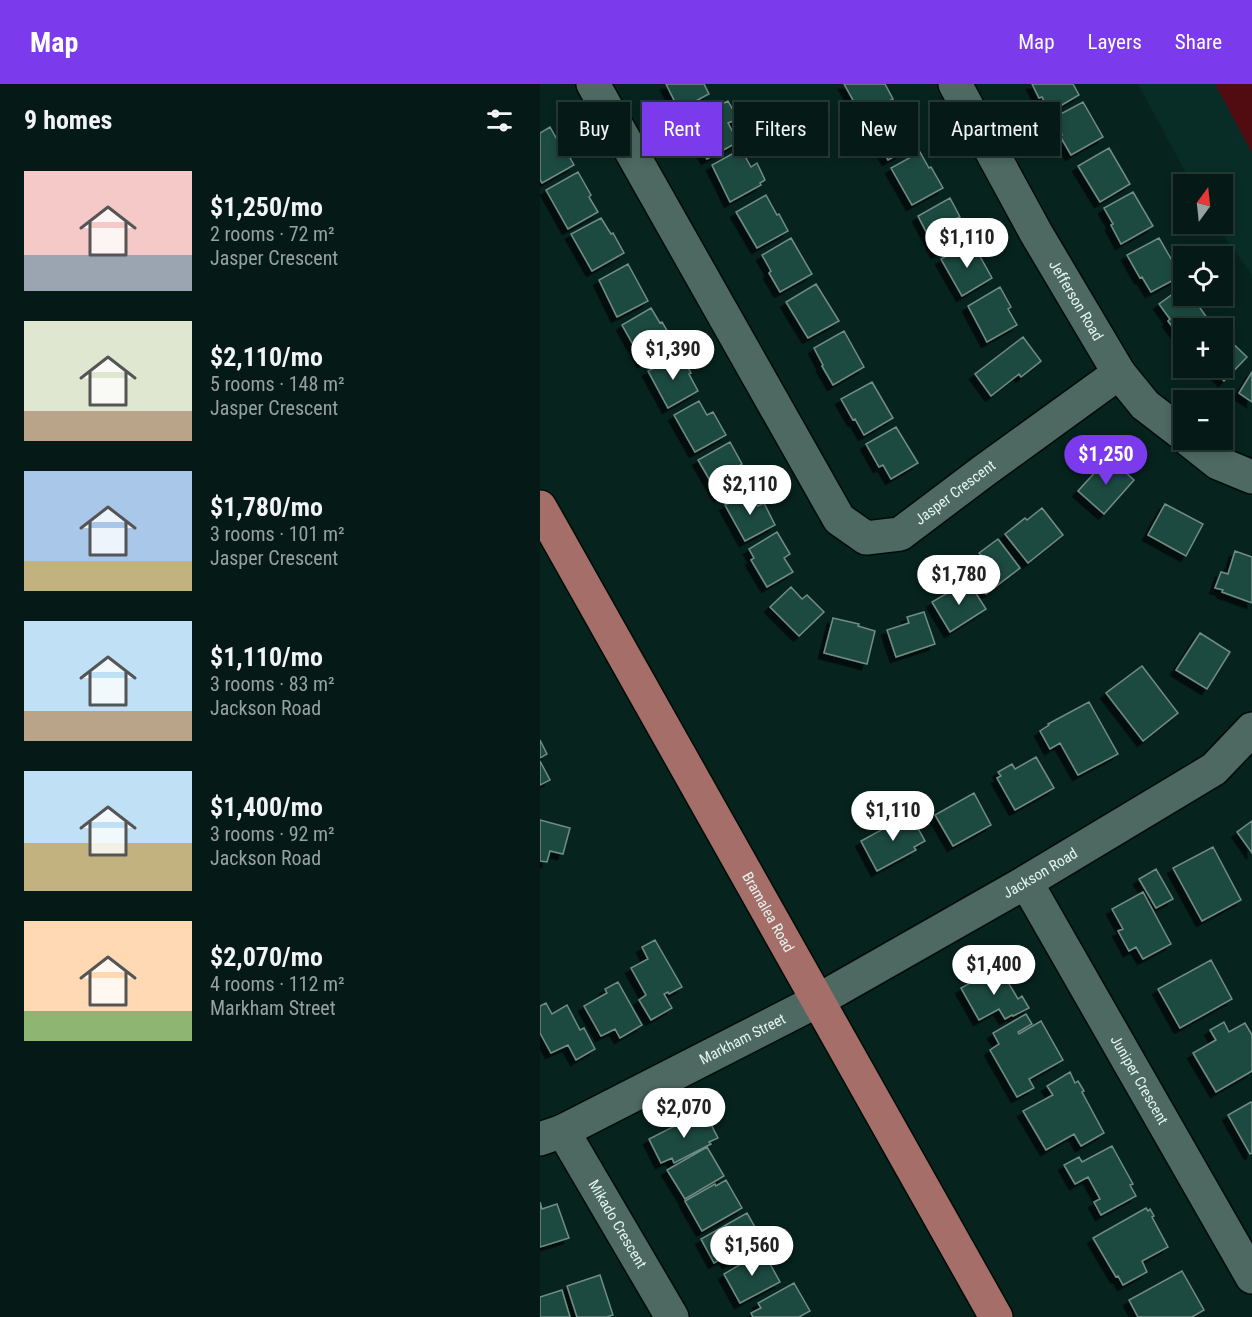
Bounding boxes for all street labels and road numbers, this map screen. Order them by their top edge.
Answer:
street label: Jefferson Road [1045,257,1107,344]
street label: Jasper Crescent [911,456,999,529]
street label: Jackson Road [1000,844,1081,902]
street label: Bramalea Road [738,869,798,956]
street label: Markham Street [696,1010,789,1069]
street label: Juniper Crescent [1107,1032,1172,1128]
street label: Mikado Crescent [585,1177,651,1272]

